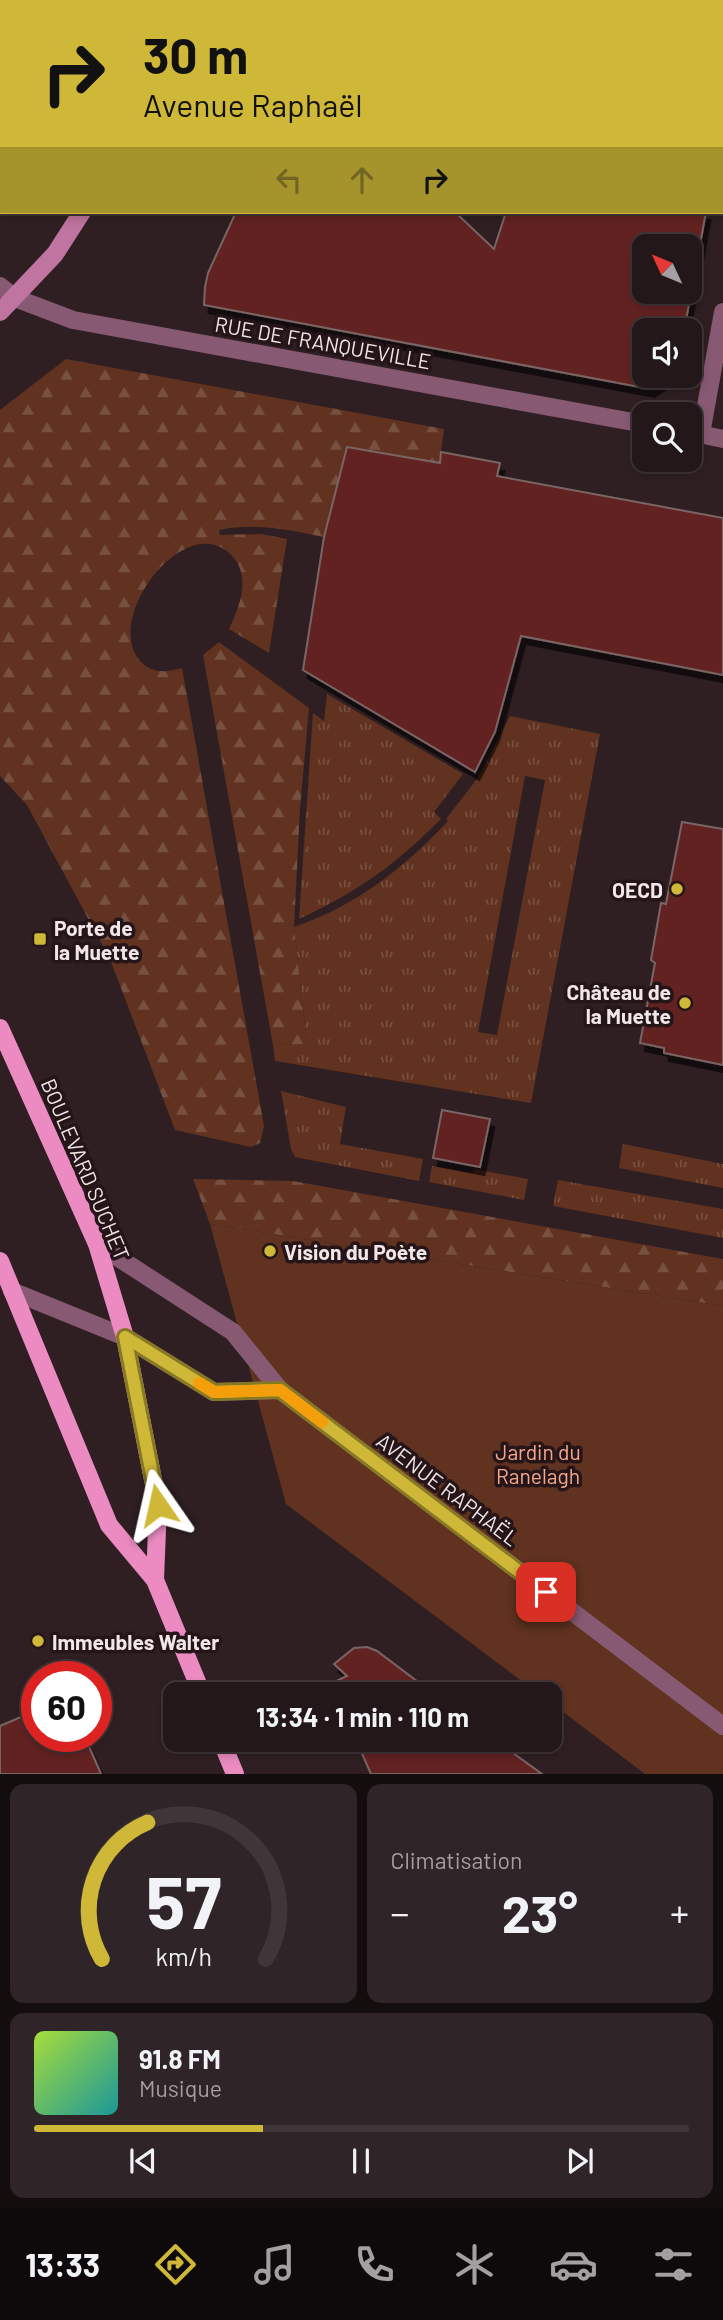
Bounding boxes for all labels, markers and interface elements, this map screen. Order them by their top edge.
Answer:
text: 30 m [143,25,248,84]
icon: right [28,28,119,119]
text: Avenue Raphaël [143,85,363,123]
icon: left [270,161,308,199]
icon: ahead [343,161,381,199]
icon: right [416,161,454,199]
north arrow [632,234,702,304]
map controls [632,234,702,472]
street label: RUE DE FRANQUEVILLE [213,311,433,373]
button: sound [632,318,702,388]
button: search [632,402,702,472]
place label: OECD [612,877,663,902]
marker: OECD [669,881,685,897]
place label: Porte de la Muette [54,915,139,964]
marker: Porte de la Muette [32,931,48,947]
place label: Château de la Muette [566,979,671,1028]
marker: Château de la Muette [677,995,693,1011]
street label: BOULEVARD SUCHET [36,1075,136,1264]
place label: Vision du Poète [284,1239,427,1264]
marker: Vision du Poète [262,1243,278,1259]
street label: AVENUE RAPHAËL [372,1427,524,1551]
park label: Jardin du Ranelagh [495,1439,581,1488]
position arrow [121,1468,195,1542]
pin [516,1562,576,1622]
icon: arrive [527,1573,565,1611]
place label: Immeubles Walter [52,1629,219,1654]
marker: Immeubles Walter [30,1633,46,1649]
speed limit sign: 60 [21,1661,112,1752]
text: 13:34 · 1 min · 110 m [256,1701,469,1732]
text: Climatisation [391,1846,522,1874]
text: 57 [146,1857,221,1945]
text: 23° [502,1881,578,1943]
text: − [391,1889,410,1935]
text: + [670,1889,689,1935]
text: km/h [155,1941,212,1971]
text: 91.8 FM [139,2043,221,2074]
text: Musique [139,2074,222,2102]
icon: previous [124,2142,162,2180]
icon: pause [342,2142,380,2180]
icon: next [561,2142,599,2180]
icon: directions [151,2240,200,2289]
icon: music [250,2240,299,2289]
icon: phone [350,2240,399,2289]
icon: climate [450,2240,499,2289]
icon: car [549,2240,598,2289]
icon: filters [649,2240,698,2289]
text: 13:33 [25,2245,100,2283]

